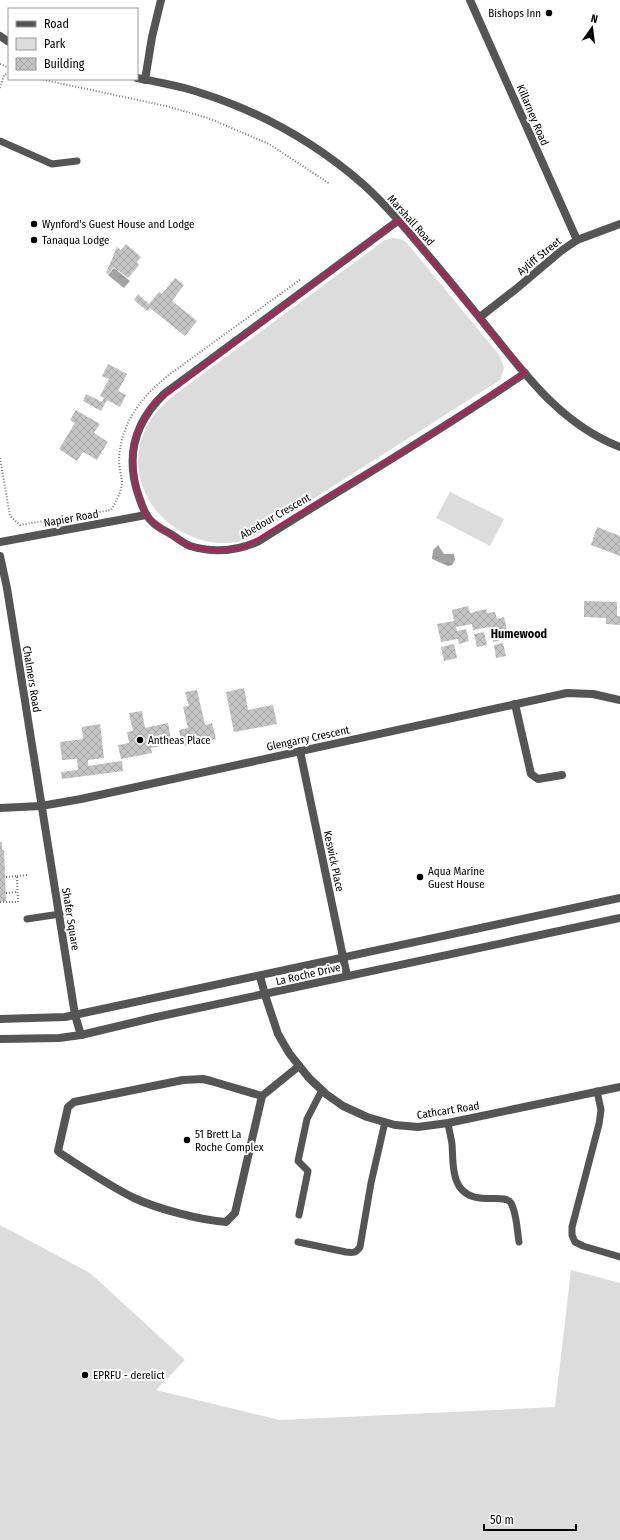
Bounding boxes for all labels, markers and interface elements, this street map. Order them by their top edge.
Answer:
place label: Bishops Inn [488,7,541,20]
legend [8,8,138,80]
marker: Bishops Inn [544,8,554,18]
north arrow [572,8,612,48]
text: N [590,12,599,26]
text: Road [44,17,69,31]
text: Park [44,37,66,51]
text: Building [44,57,85,71]
street label: Killarney Road [514,83,551,148]
street label: Marshall Road [384,192,437,248]
place label: Wynford's Guest House and Lodge [42,218,195,231]
marker: Wynford's Guest House and Lodge [29,219,39,229]
place label: Tanaqua Lodge [42,234,110,247]
street label: Ayliff Street [515,234,564,278]
marker: Tanaqua Lodge [29,235,39,245]
street label: Abedour Crescent [238,491,313,542]
street label: Napier Road [43,507,99,530]
district label: Humewood [491,627,547,641]
street label: Chalmers Road [20,645,43,713]
street label: Glengarry Crescent [266,723,351,754]
place label: Antheas Place [148,734,211,747]
marker: Antheas Place [135,735,145,745]
street label: Keswick Place [321,829,346,893]
place label: Aqua Marine Guest House [428,865,485,891]
marker: Aqua Marine Guest House [415,872,425,882]
street label: Shafer Square [59,887,82,951]
street label: La Roche Drive [274,961,342,988]
street label: Cathcart Road [416,1099,480,1122]
place label: 51 Brett La Roche Complex [195,1128,264,1154]
marker: 51 Brett La Roche Complex [182,1135,192,1145]
place label: EPRFU - derelict [93,1369,165,1382]
marker: EPRFU - derelict [80,1370,90,1380]
scale bar [484,1506,576,1532]
text: 50 m [490,1513,514,1527]

